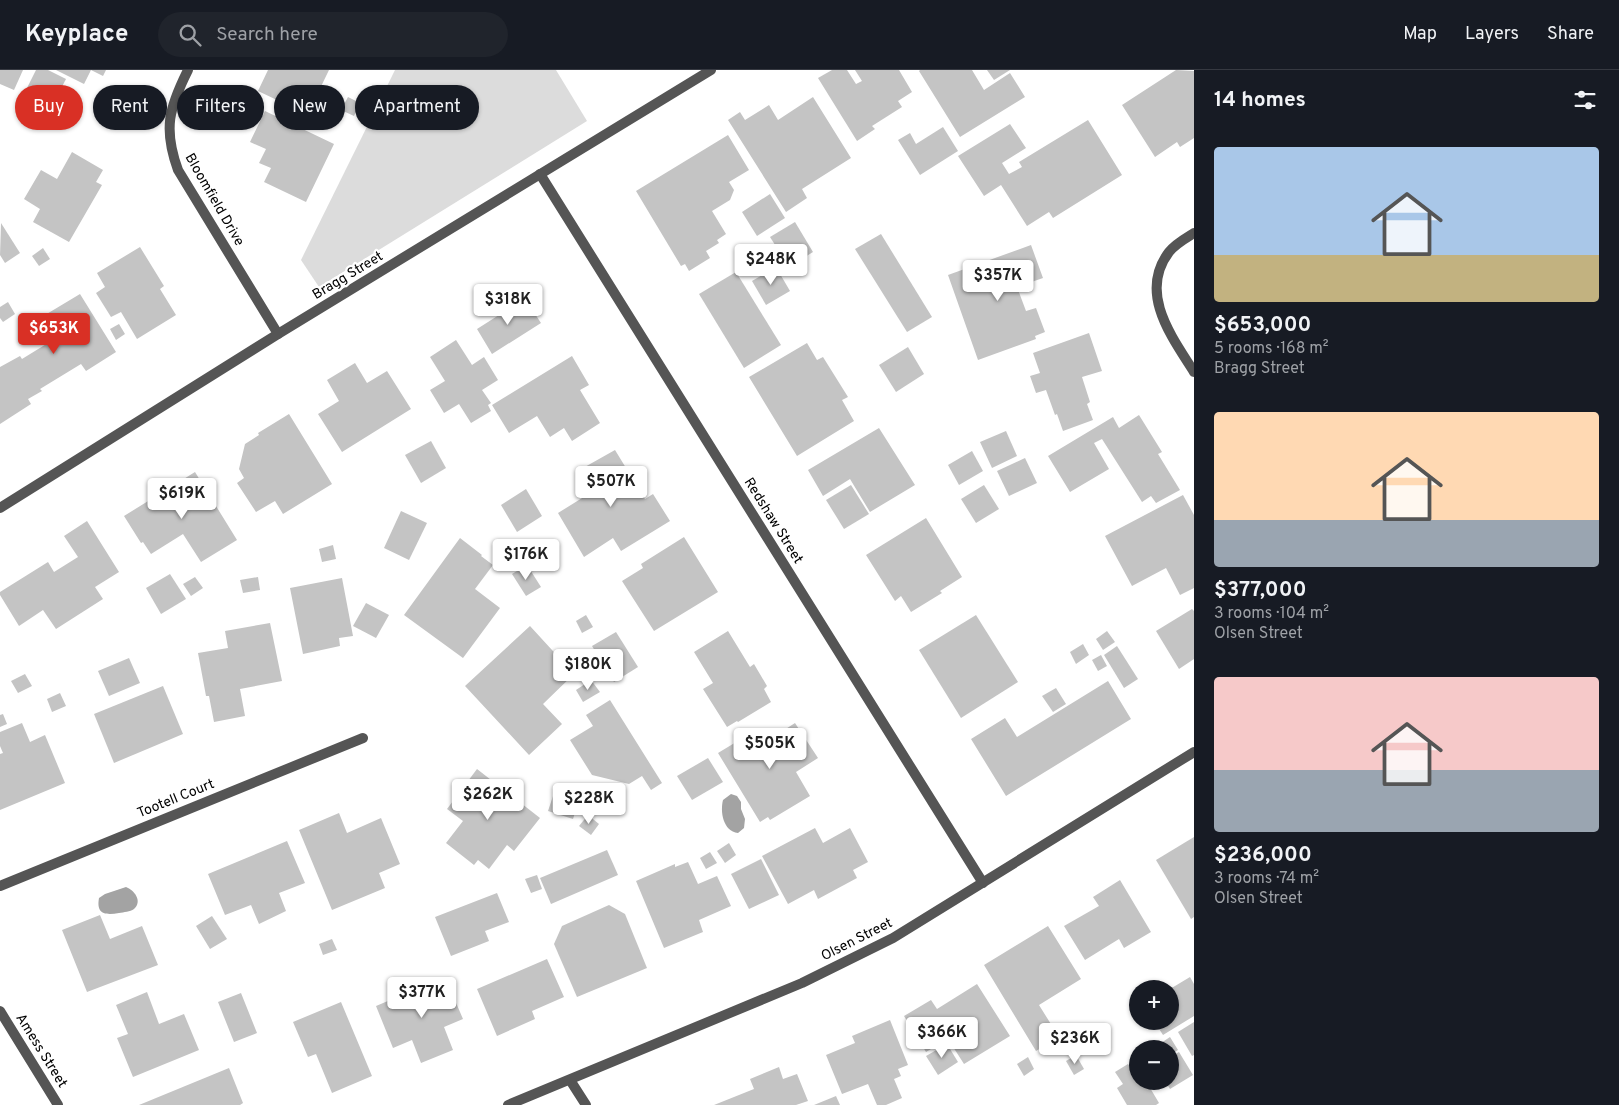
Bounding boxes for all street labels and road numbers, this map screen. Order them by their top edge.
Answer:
street label: Bloomfield Drive [181,151,247,249]
street label: Bragg Street [310,248,386,304]
street label: Redshaw Street [740,475,806,567]
street label: Tootell Court [135,776,217,822]
street label: Olsen Street [819,915,895,965]
street label: Amess Street [12,1011,70,1091]

